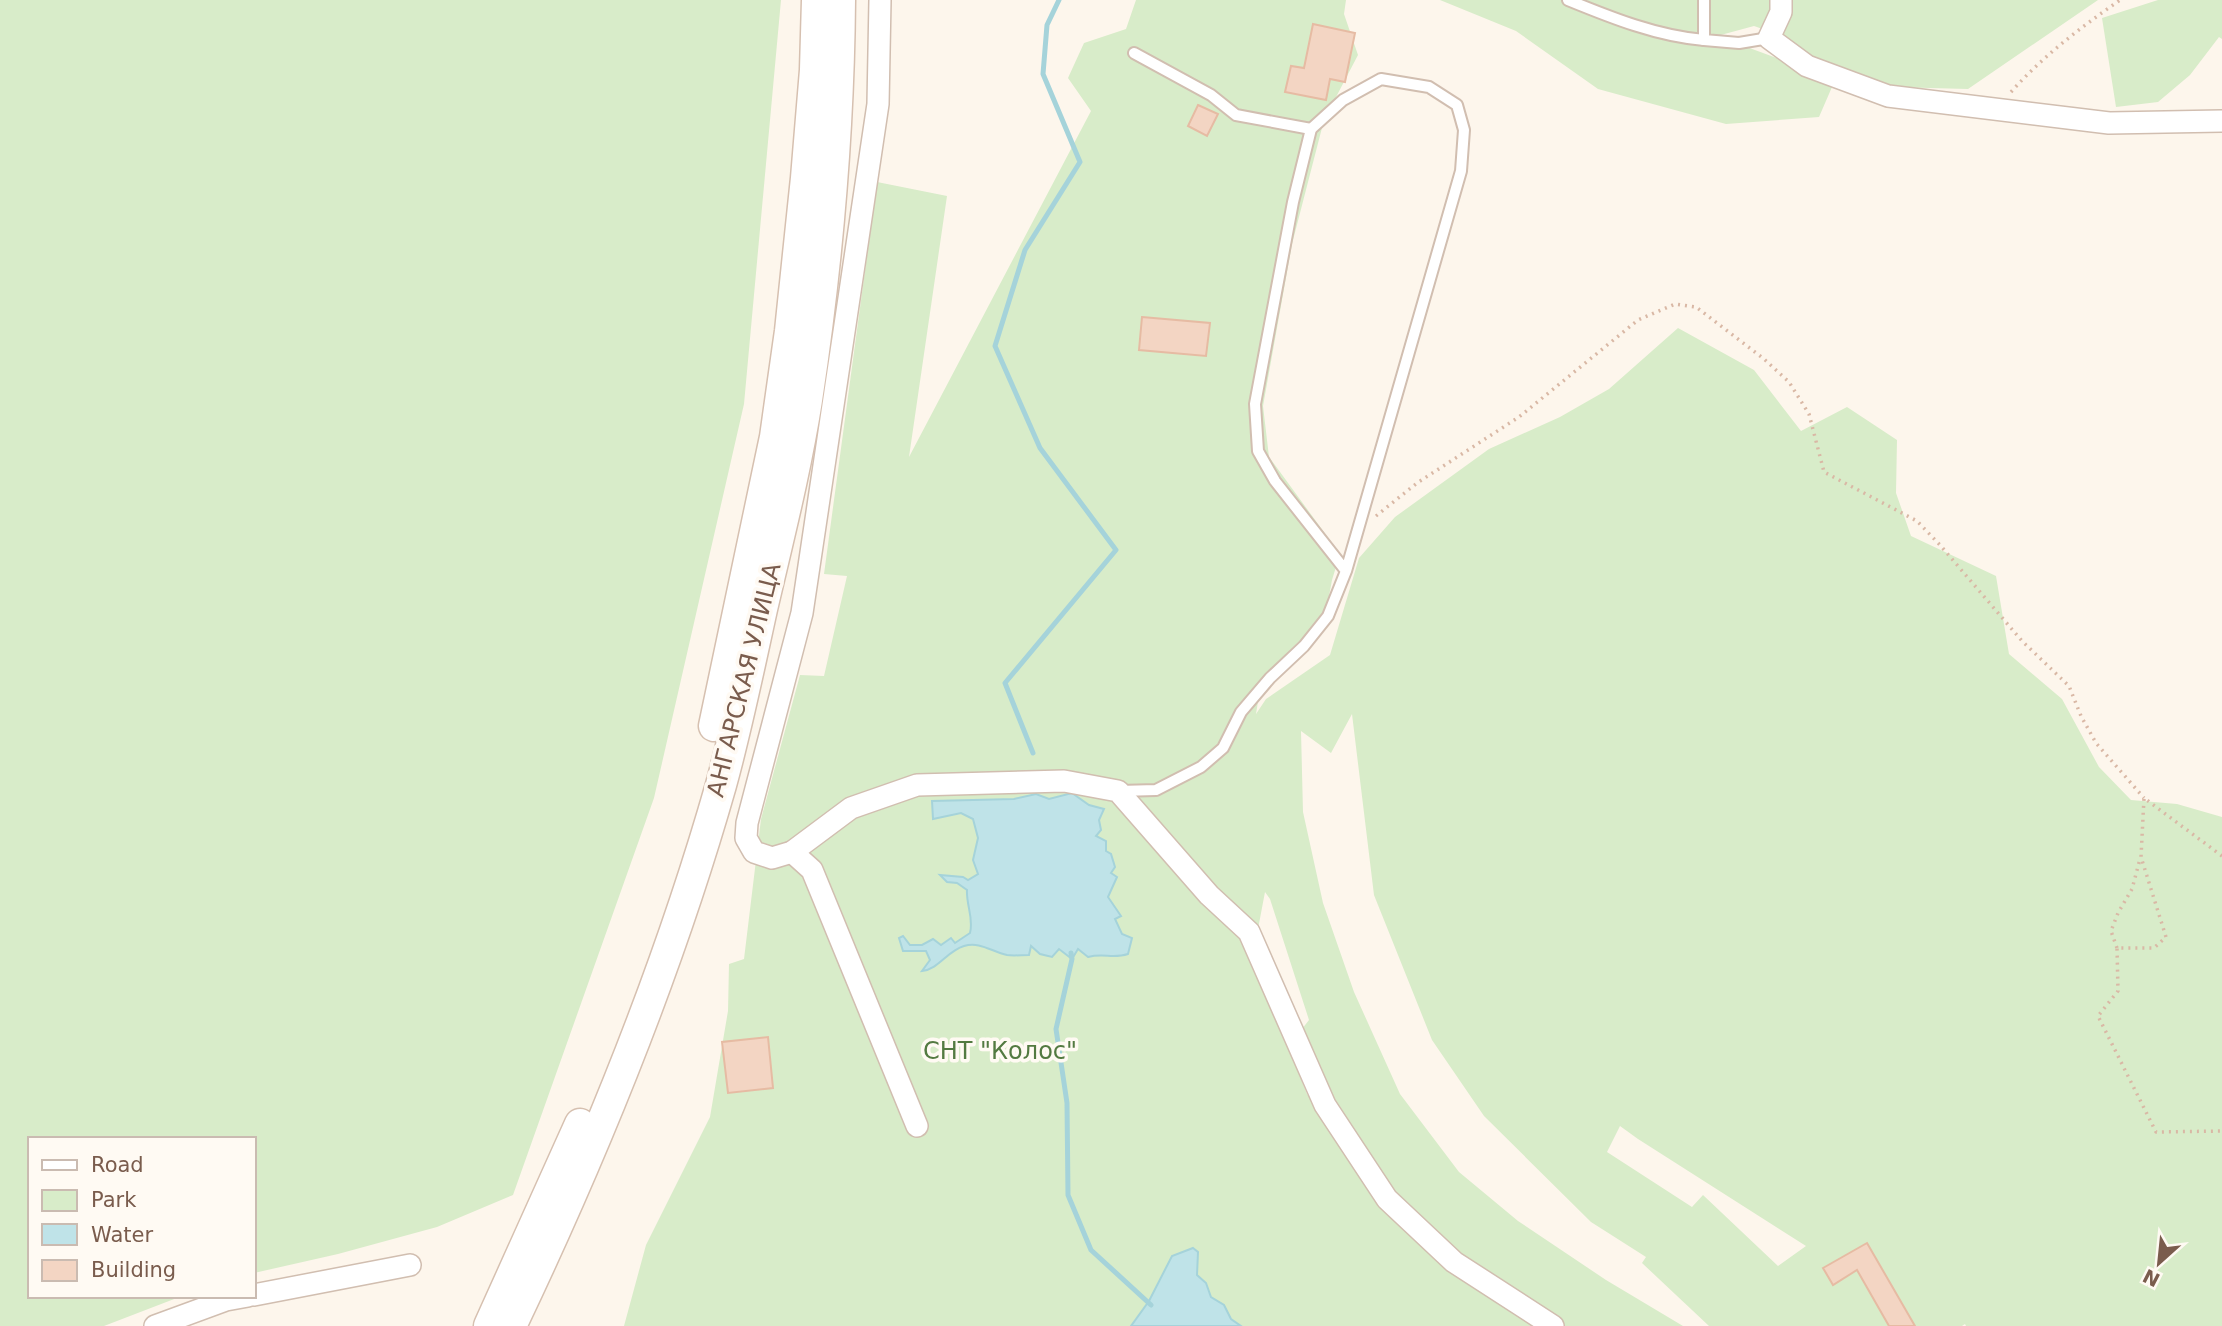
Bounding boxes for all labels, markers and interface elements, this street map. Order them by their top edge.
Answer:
street label: АНГАРСКАЯ УЛИЦА [701,560,787,800]
park label: СНТ "Колос" [923,1037,1077,1065]
legend [28,1137,256,1298]
text: Road [91,1153,144,1177]
text: Park [91,1188,137,1212]
text: Water [91,1223,153,1247]
north arrow [2124,1228,2194,1298]
text: Building [91,1258,176,1282]
text: N [2139,1265,2163,1292]

